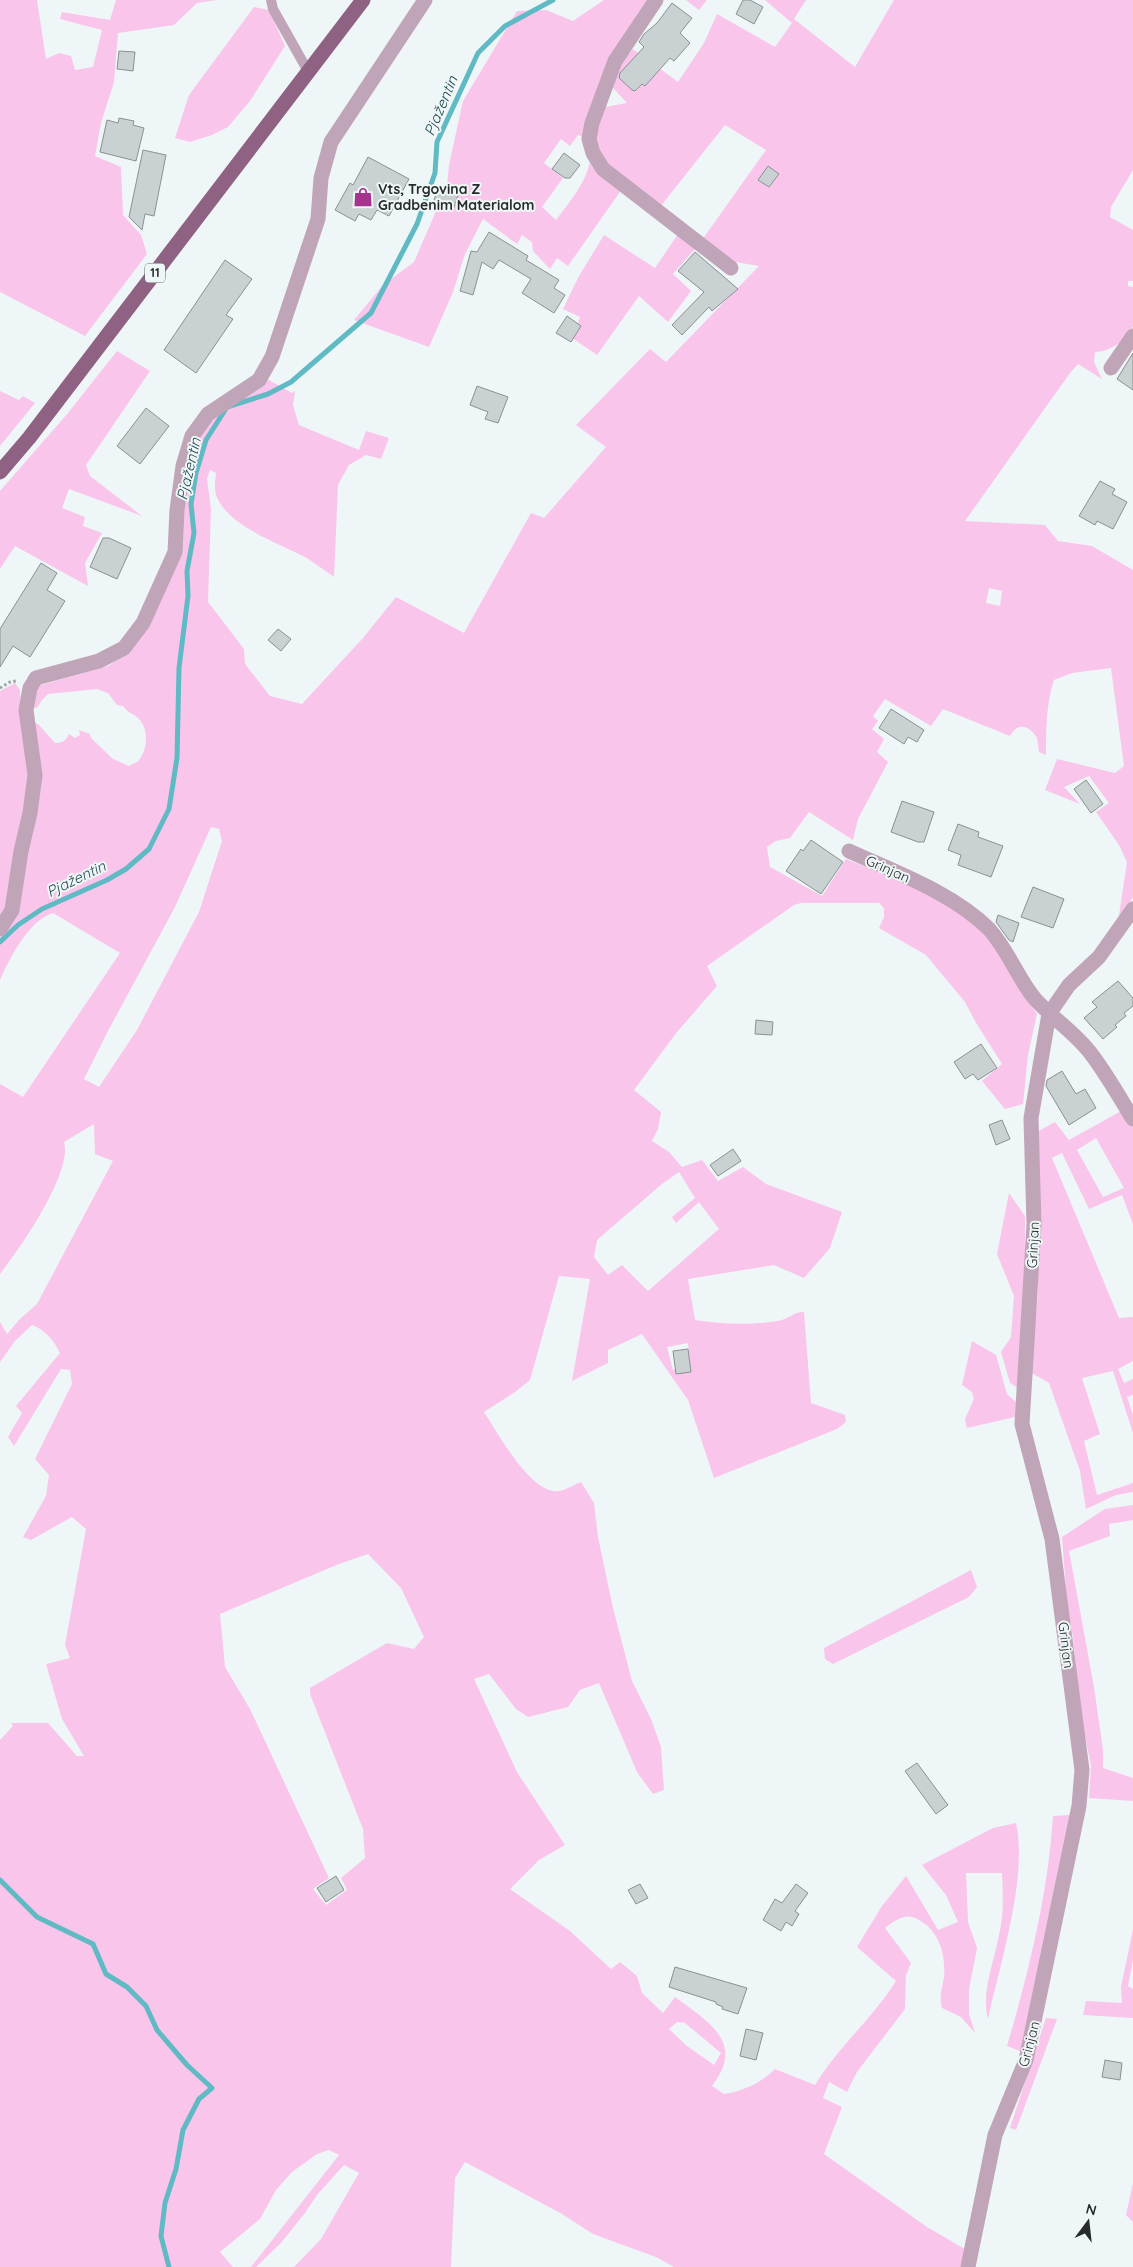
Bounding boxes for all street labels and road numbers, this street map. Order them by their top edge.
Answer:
road number: 11 [145,264,165,282]
street label: Grinjan [863,851,913,887]
street label: Grinjan [1023,1221,1043,1269]
street label: Grinjan [1054,1621,1078,1669]
street label: Grinjan [1014,2019,1044,2069]

